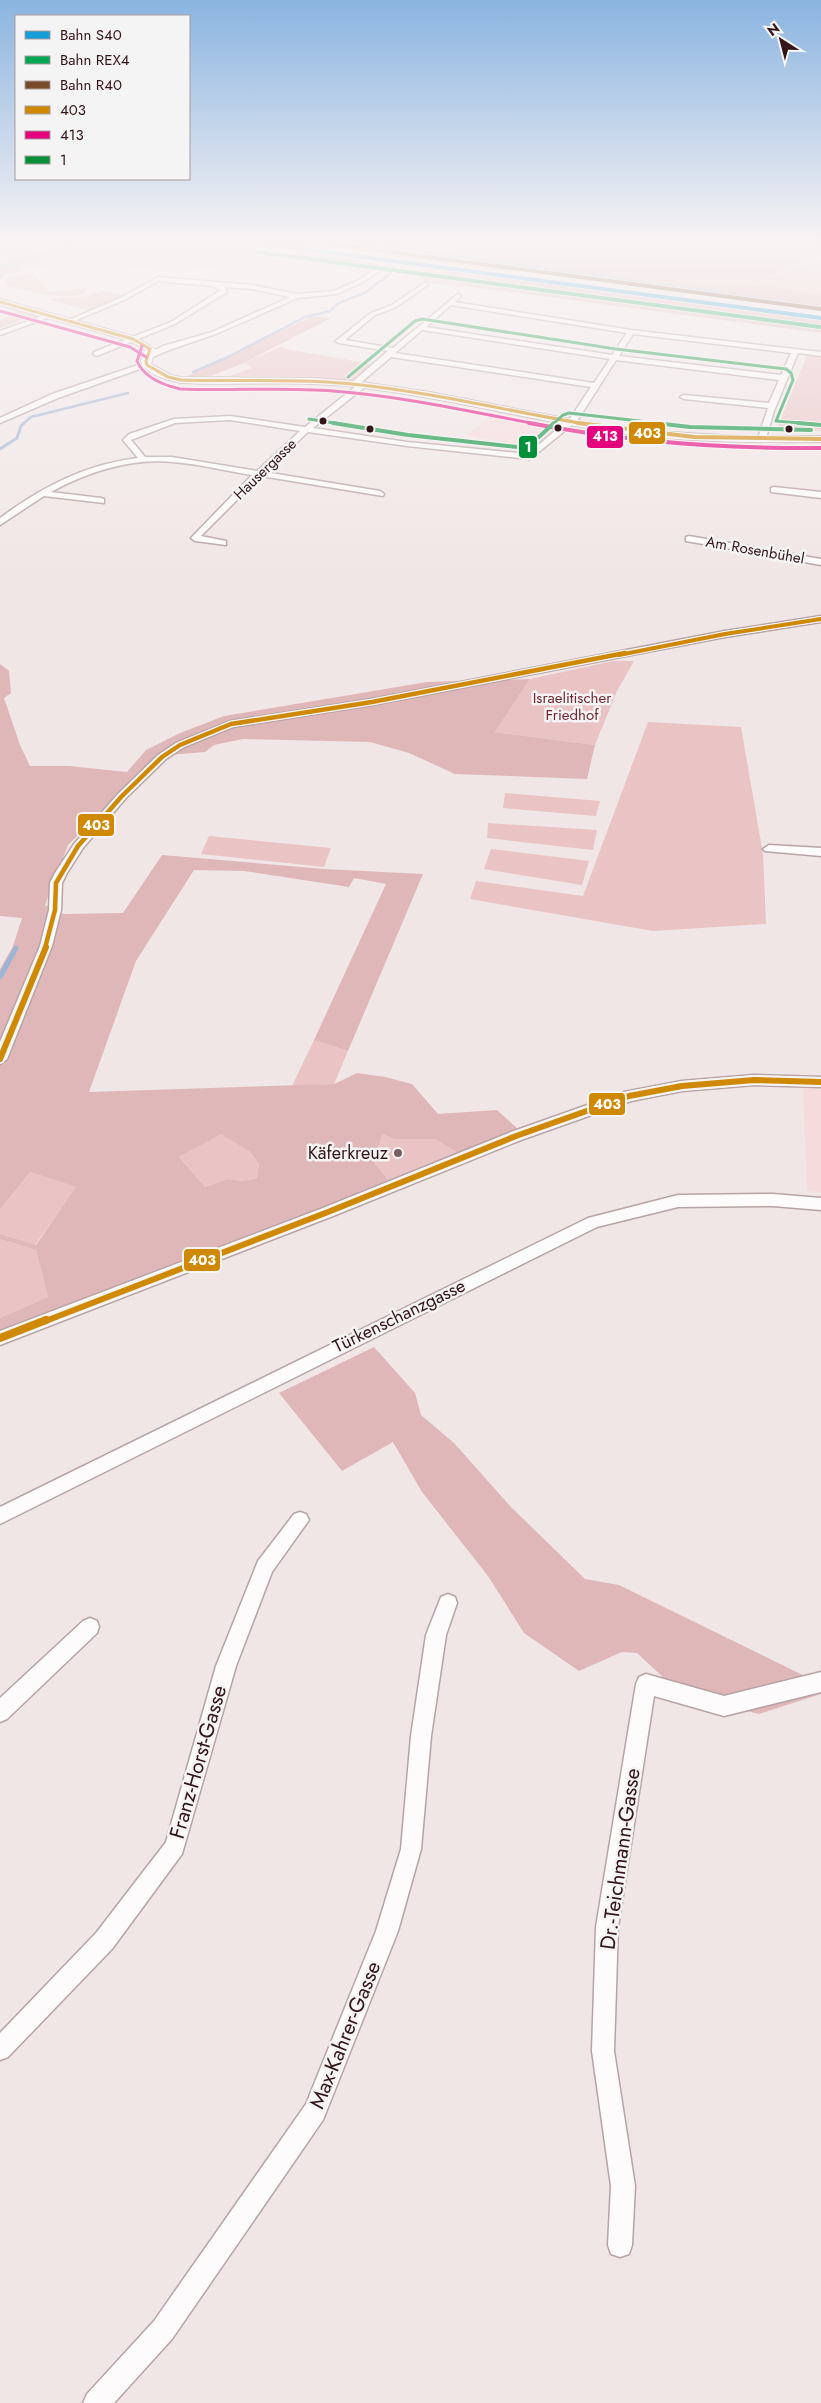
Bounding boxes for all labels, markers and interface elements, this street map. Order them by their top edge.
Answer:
legend [15,15,190,180]
north arrow [756,15,806,65]
text: N [763,18,784,41]
text: Bahn S40 [60,24,122,46]
text: Bahn REX4 [60,49,130,71]
text: Bahn R40 [60,74,122,96]
text: 403 [60,99,86,121]
text: 413 [60,124,84,146]
text: 1 [60,149,67,171]
unlabelled marker [318,416,328,426]
line badge: 403 [628,421,666,445]
unlabelled marker [553,423,563,433]
text: 403 [633,423,661,443]
unlabelled marker [365,424,375,434]
unlabelled marker [784,424,794,434]
line badge: 413 [586,425,624,449]
text: 413 [592,426,618,446]
street label: Hausergasse [229,433,302,505]
line badge: 1 [518,435,538,459]
text: 1 [524,437,532,457]
street label: Am Rosenbühel [704,531,806,569]
park label: Israelitischer Friedhof [533,687,612,726]
line badge: 403 [77,813,115,837]
text: 403 [82,815,110,835]
line badge: 403 [588,1092,626,1116]
text: 403 [593,1094,621,1114]
place label: Käferkreuz [308,1140,389,1166]
marker: Käferkreuz [392,1147,404,1159]
line badge: 403 [183,1248,221,1272]
text: 403 [188,1250,216,1270]
street label: Türkenschanzgasse [328,1273,470,1359]
street label: Franz-Horst-Gasse [162,1682,234,1842]
street label: Dr.-Teichmann-Gasse [592,1766,648,1952]
street label: Max-Kahrer-Gasse [302,1957,388,2113]

